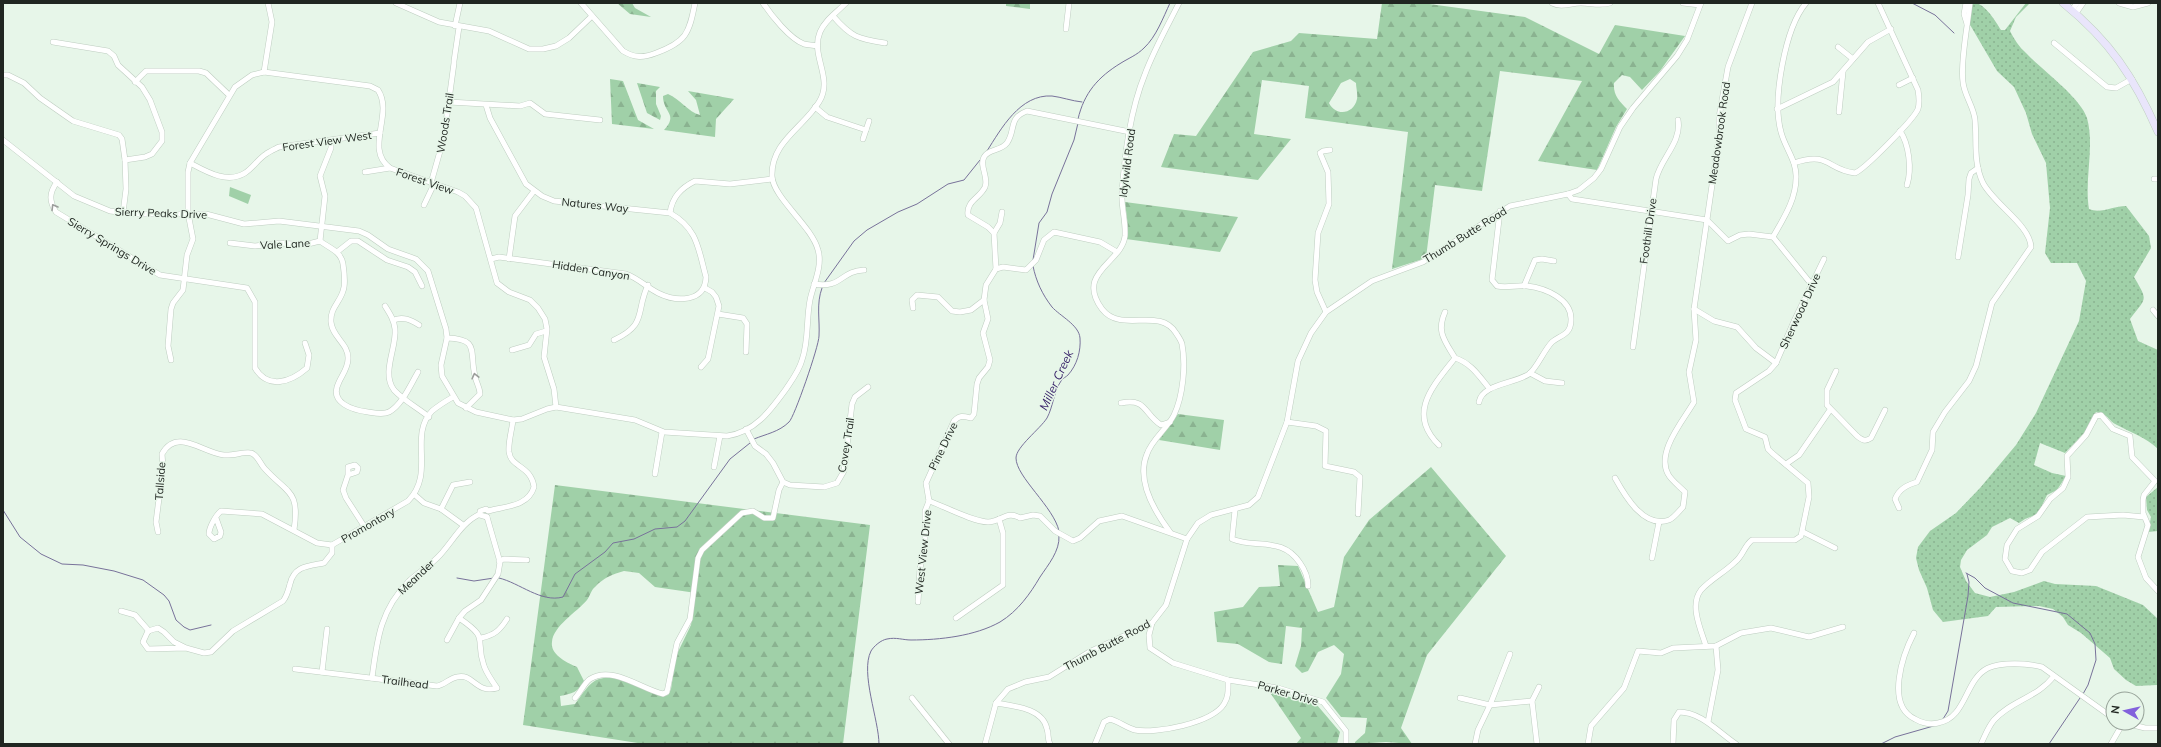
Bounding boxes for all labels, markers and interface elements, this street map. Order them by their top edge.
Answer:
street label: Meadowbrook Road [1705,81,1733,185]
street label: Woods Trail [433,92,457,154]
street label: Forest View West [282,128,373,154]
street label: Idylwild Road [1116,128,1138,198]
street label: Forest View [394,165,456,198]
street label: Natures Way [561,195,629,215]
street label: Foothill Drive [1636,197,1660,265]
one-way arrow [52,204,59,211]
street label: Sierry Peaks Drive [115,204,207,222]
street label: Thumb Butte Road [1421,204,1509,266]
street label: Sierry Springs Drive [65,214,159,278]
street label: Vale Lane [260,236,310,252]
street label: Hidden Canyon [551,257,631,283]
street label: Sherwood Drive [1776,271,1824,351]
water label: Miller Creek [1036,347,1077,412]
one-way arrow [472,373,480,379]
street label: Covey Trail [835,417,857,473]
street label: Pine Drive [925,420,961,472]
street label: Tallside [152,461,168,501]
street label: Promontory [339,504,398,546]
street label: West View Drive [912,509,934,595]
street label: Meander [395,557,437,597]
street label: Thumb Butte Road [1061,616,1153,674]
street label: Trailhead [381,672,429,692]
street label: Parker Drive [1256,678,1320,708]
north arrow [2105,691,2145,731]
text: N [2108,705,2123,715]

